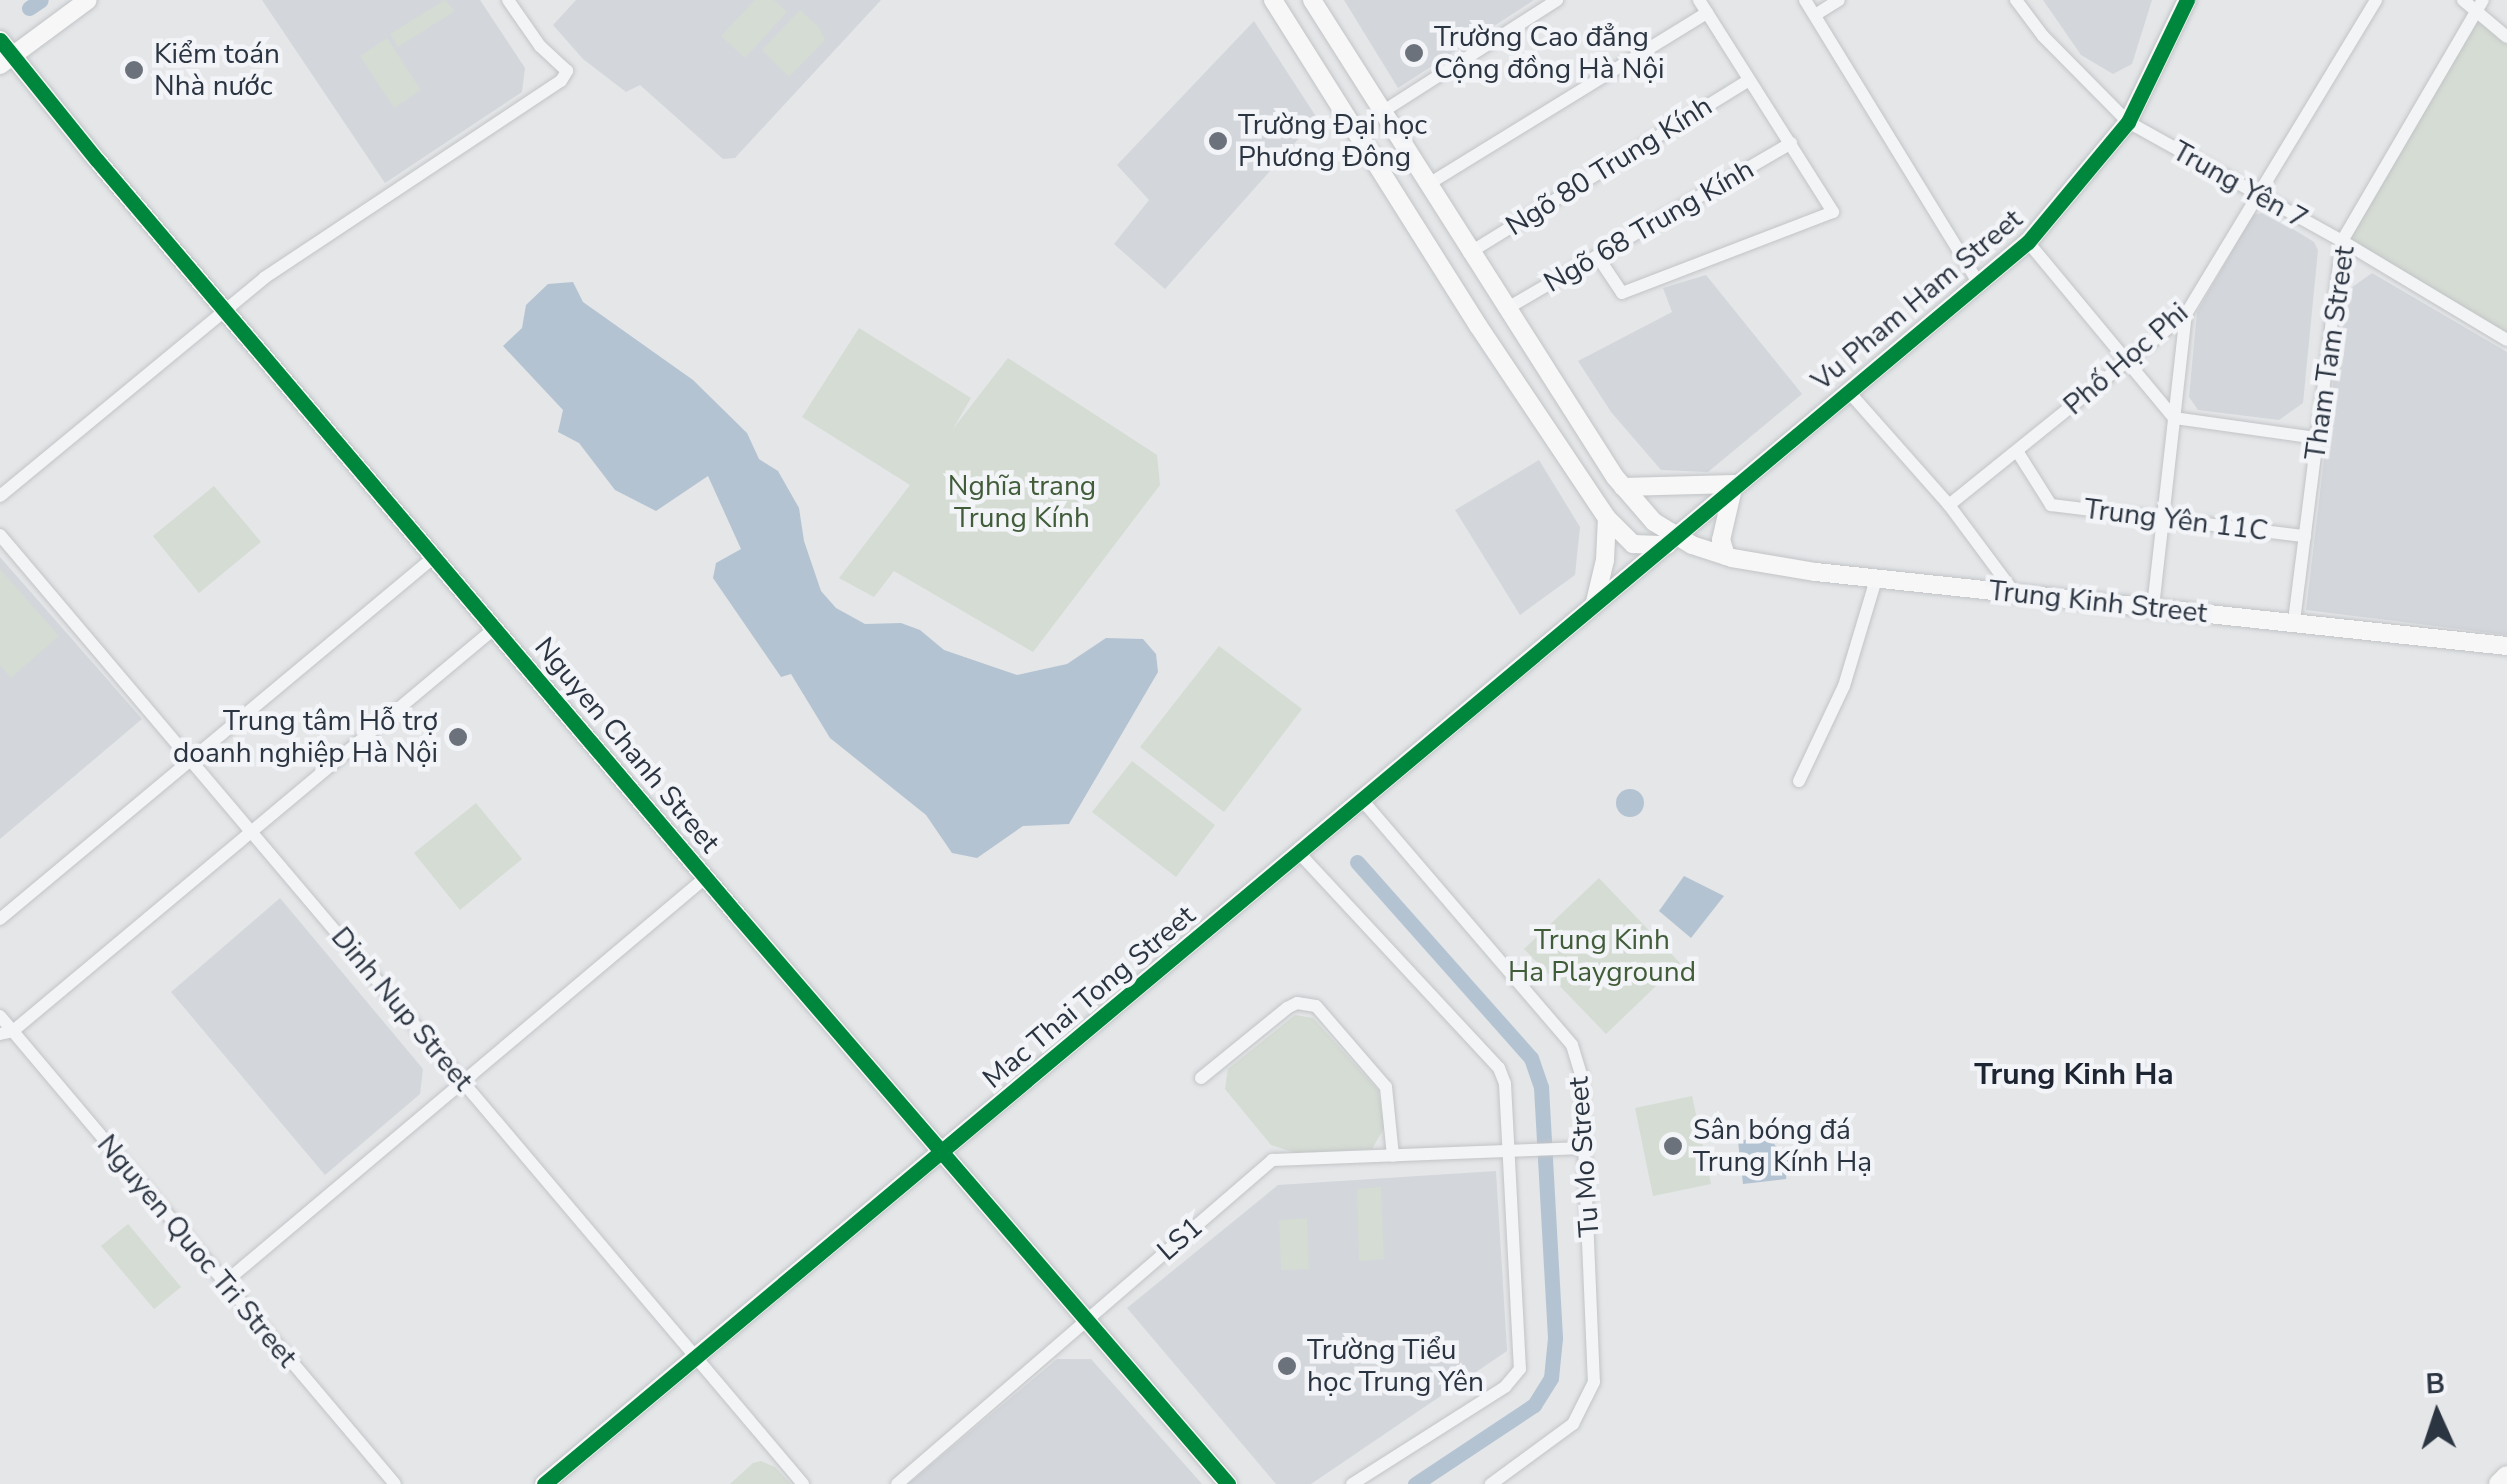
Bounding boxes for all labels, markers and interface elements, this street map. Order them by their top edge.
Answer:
place label: Trường Cao đẳng Cộng đồng Hà Nội [1434,20,1664,86]
place label: Kiểm toán Nhà nước [154,37,280,103]
marker: Trường Cao đẳng Cộng đồng Hà Nội [1403,42,1425,64]
marker: Kiểm toán Nhà nước [123,59,145,81]
street label: Ngõ 80 Trung Kính [1500,89,1718,243]
place label: Trường Đại học Phương Đông [1238,108,1427,174]
marker: Trường Đại học Phương Đông [1207,130,1229,152]
street label: Trung Yên 7 [2167,134,2313,236]
street label: Ngõ 68 Trung Kính [1538,152,1760,300]
street label: Vu Pham Ham Street [1805,202,2029,398]
street label: Tham Tam Street [2298,244,2362,462]
street label: Phố Học Phi [2057,296,2195,422]
park label: Nghĩa trang Trung Kính [948,469,1096,535]
street label: Trung Yên 11C [2082,492,2270,548]
street label: Trung Kinh Street [1987,574,2209,630]
street label: Nguyen Chanh Street [527,631,727,859]
place label: Trung tâm Hỗ trợ doanh nghiệp Hà Nội [173,704,438,770]
marker: Trung tâm Hỗ trợ doanh nghiệp Hà Nội [447,726,469,748]
street label: Mac Thai Tong Street [976,899,1202,1095]
street label: Dinh Nup Street [324,921,480,1097]
park label: Trung Kinh Ha Playground [1508,923,1696,989]
district label: Trung Kinh Ha [1974,1057,2174,1093]
street label: Tu Mo Street [1562,1076,1606,1238]
place label: Sân bóng đá Trung Kính Hạ [1693,1113,1872,1179]
street label: Nguyen Quoc Tri Street [90,1128,304,1374]
marker: Sân bóng đá Trung Kính Hạ [1662,1135,1684,1157]
street label: LS1 [1151,1210,1209,1268]
place label: Trường Tiểu học Trung Yên [1307,1333,1484,1399]
marker: Trường Tiểu học Trung Yên [1276,1355,1298,1377]
north arrow [2387,1364,2487,1464]
text: B [2425,1365,2446,1404]

